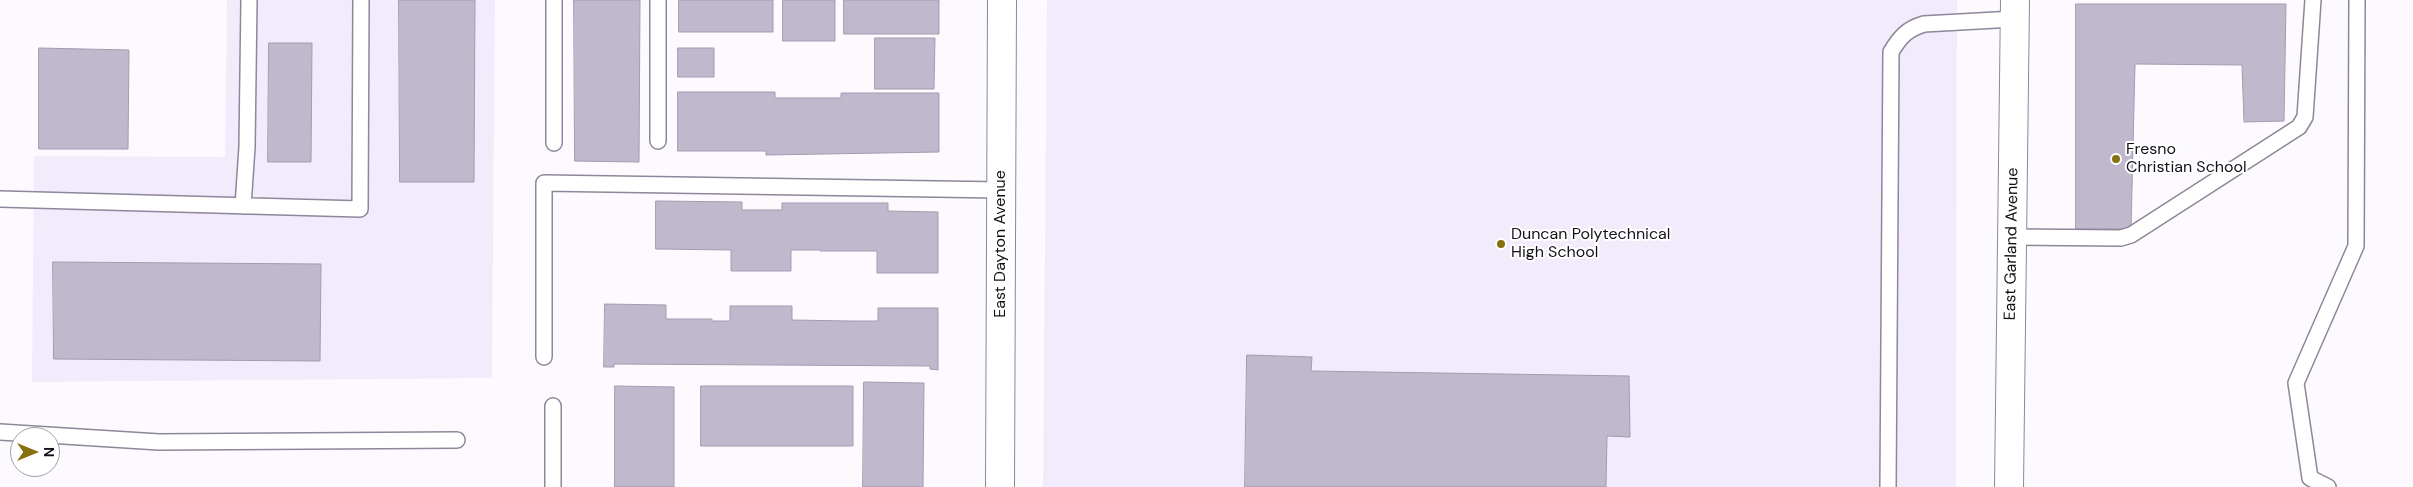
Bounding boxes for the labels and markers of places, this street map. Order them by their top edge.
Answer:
place label: Fresno Christian School [2126,140,2247,178]
marker: Fresno Christian School [2110,153,2122,165]
place label: Duncan Polytechnical High School [1511,225,1670,263]
marker: Duncan Polytechnical High School [1495,238,1507,250]

